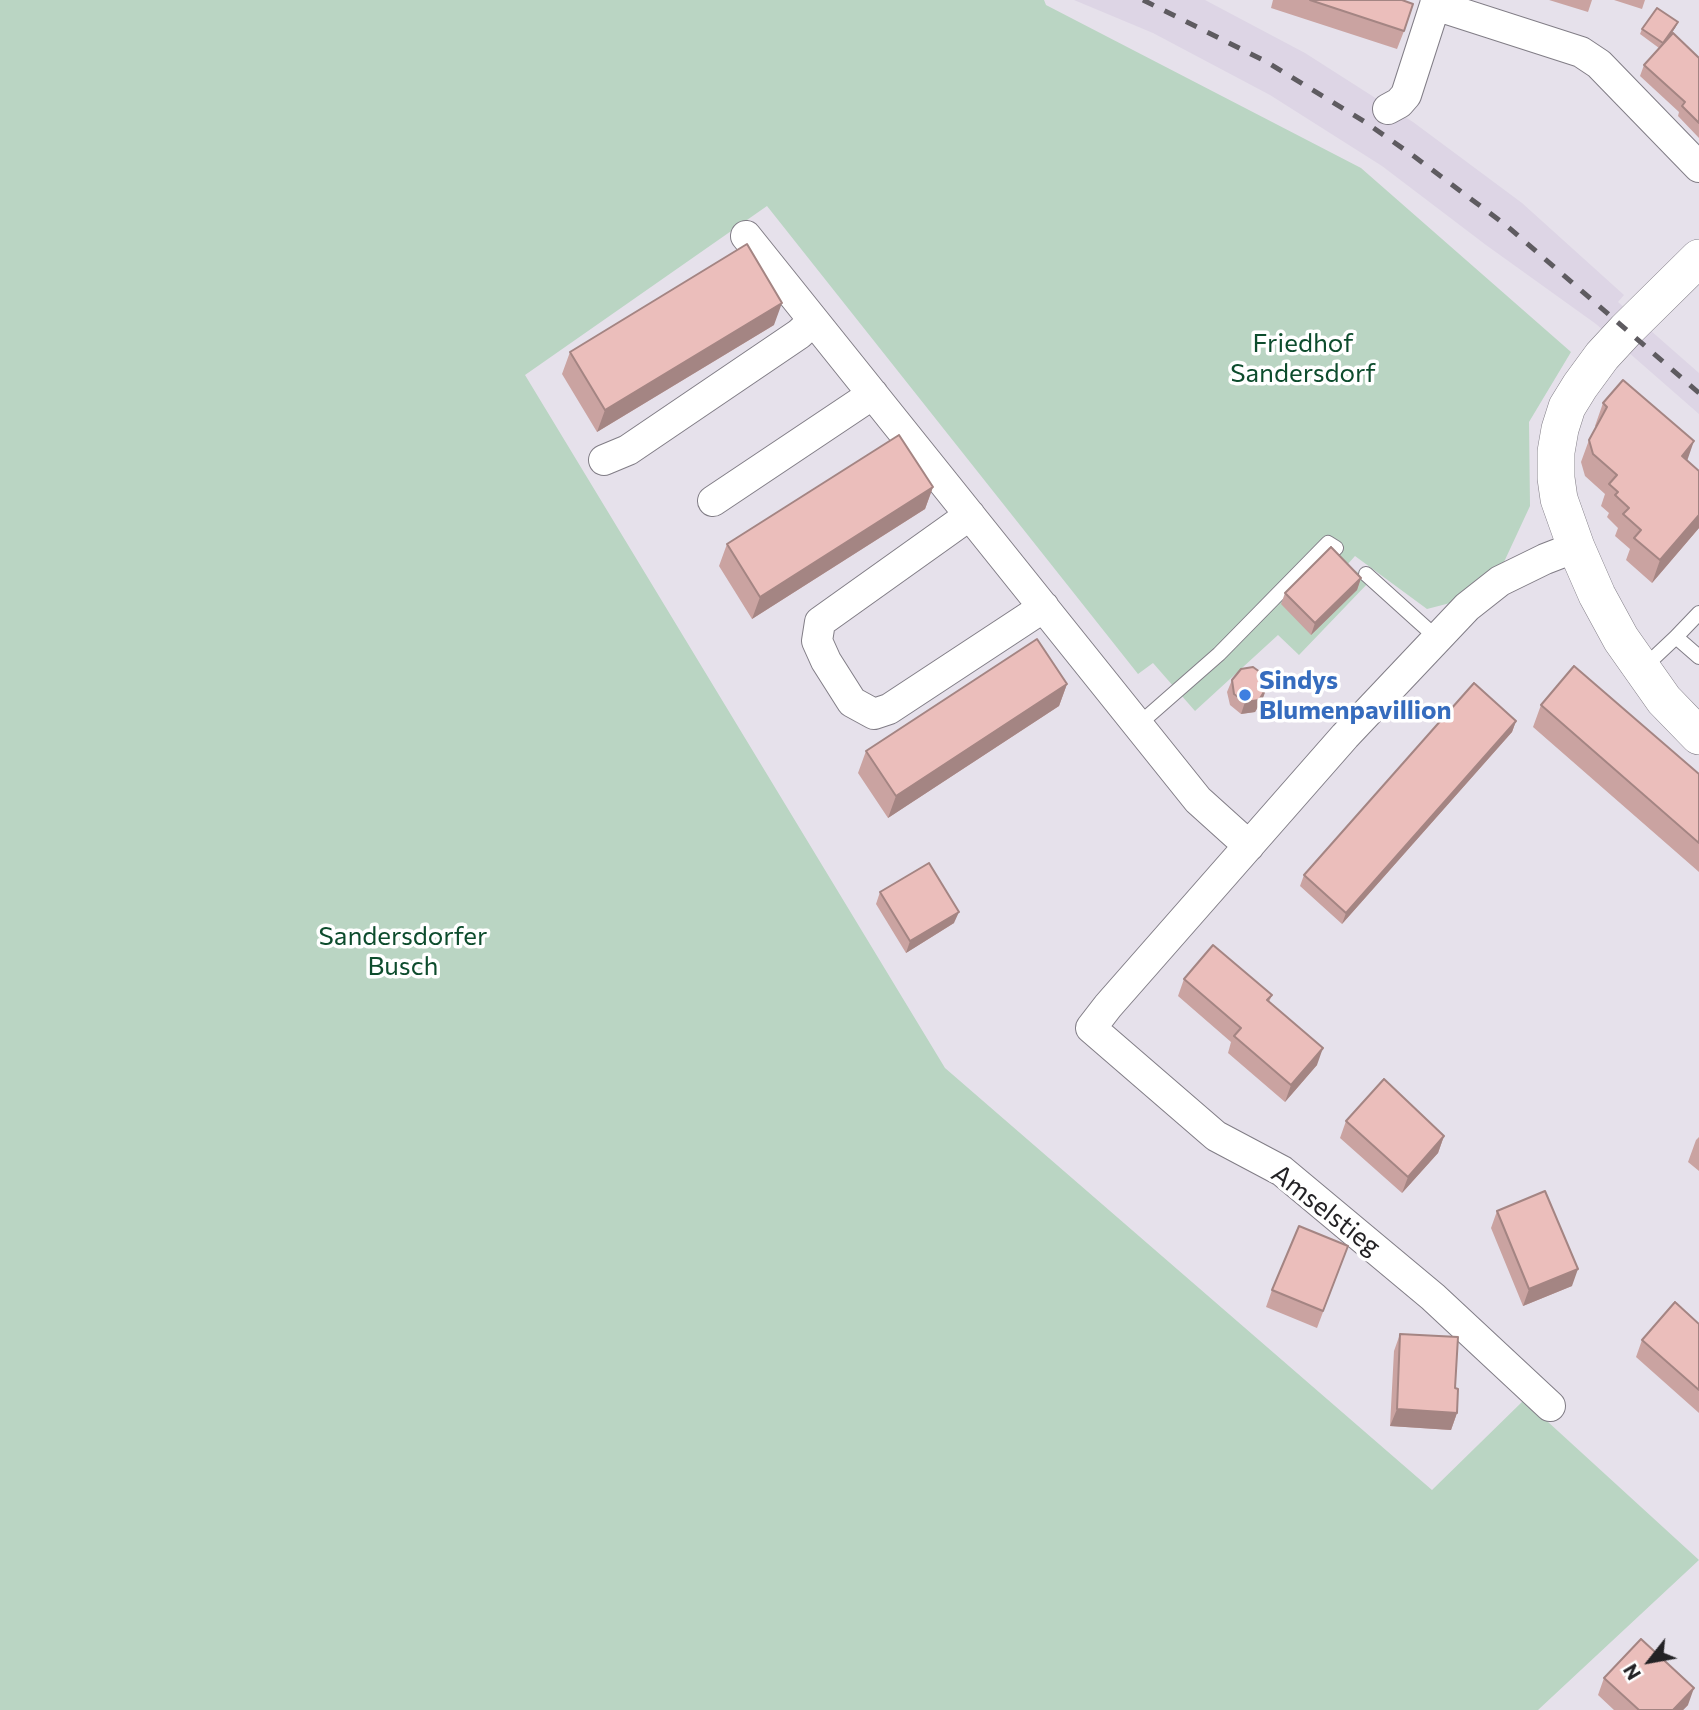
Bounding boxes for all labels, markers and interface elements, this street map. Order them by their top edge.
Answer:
park label: Friedhof Sandersdorf [1230,327,1376,388]
place label: Sindys Blumenpavillion [1259,664,1452,726]
marker: Sindys Blumenpavillion [1237,687,1253,703]
park label: Sandersdorfer Busch [319,920,487,982]
street label: Amselstieg [1265,1158,1387,1262]
north arrow [1615,1626,1685,1696]
text: N [1618,1660,1645,1684]

